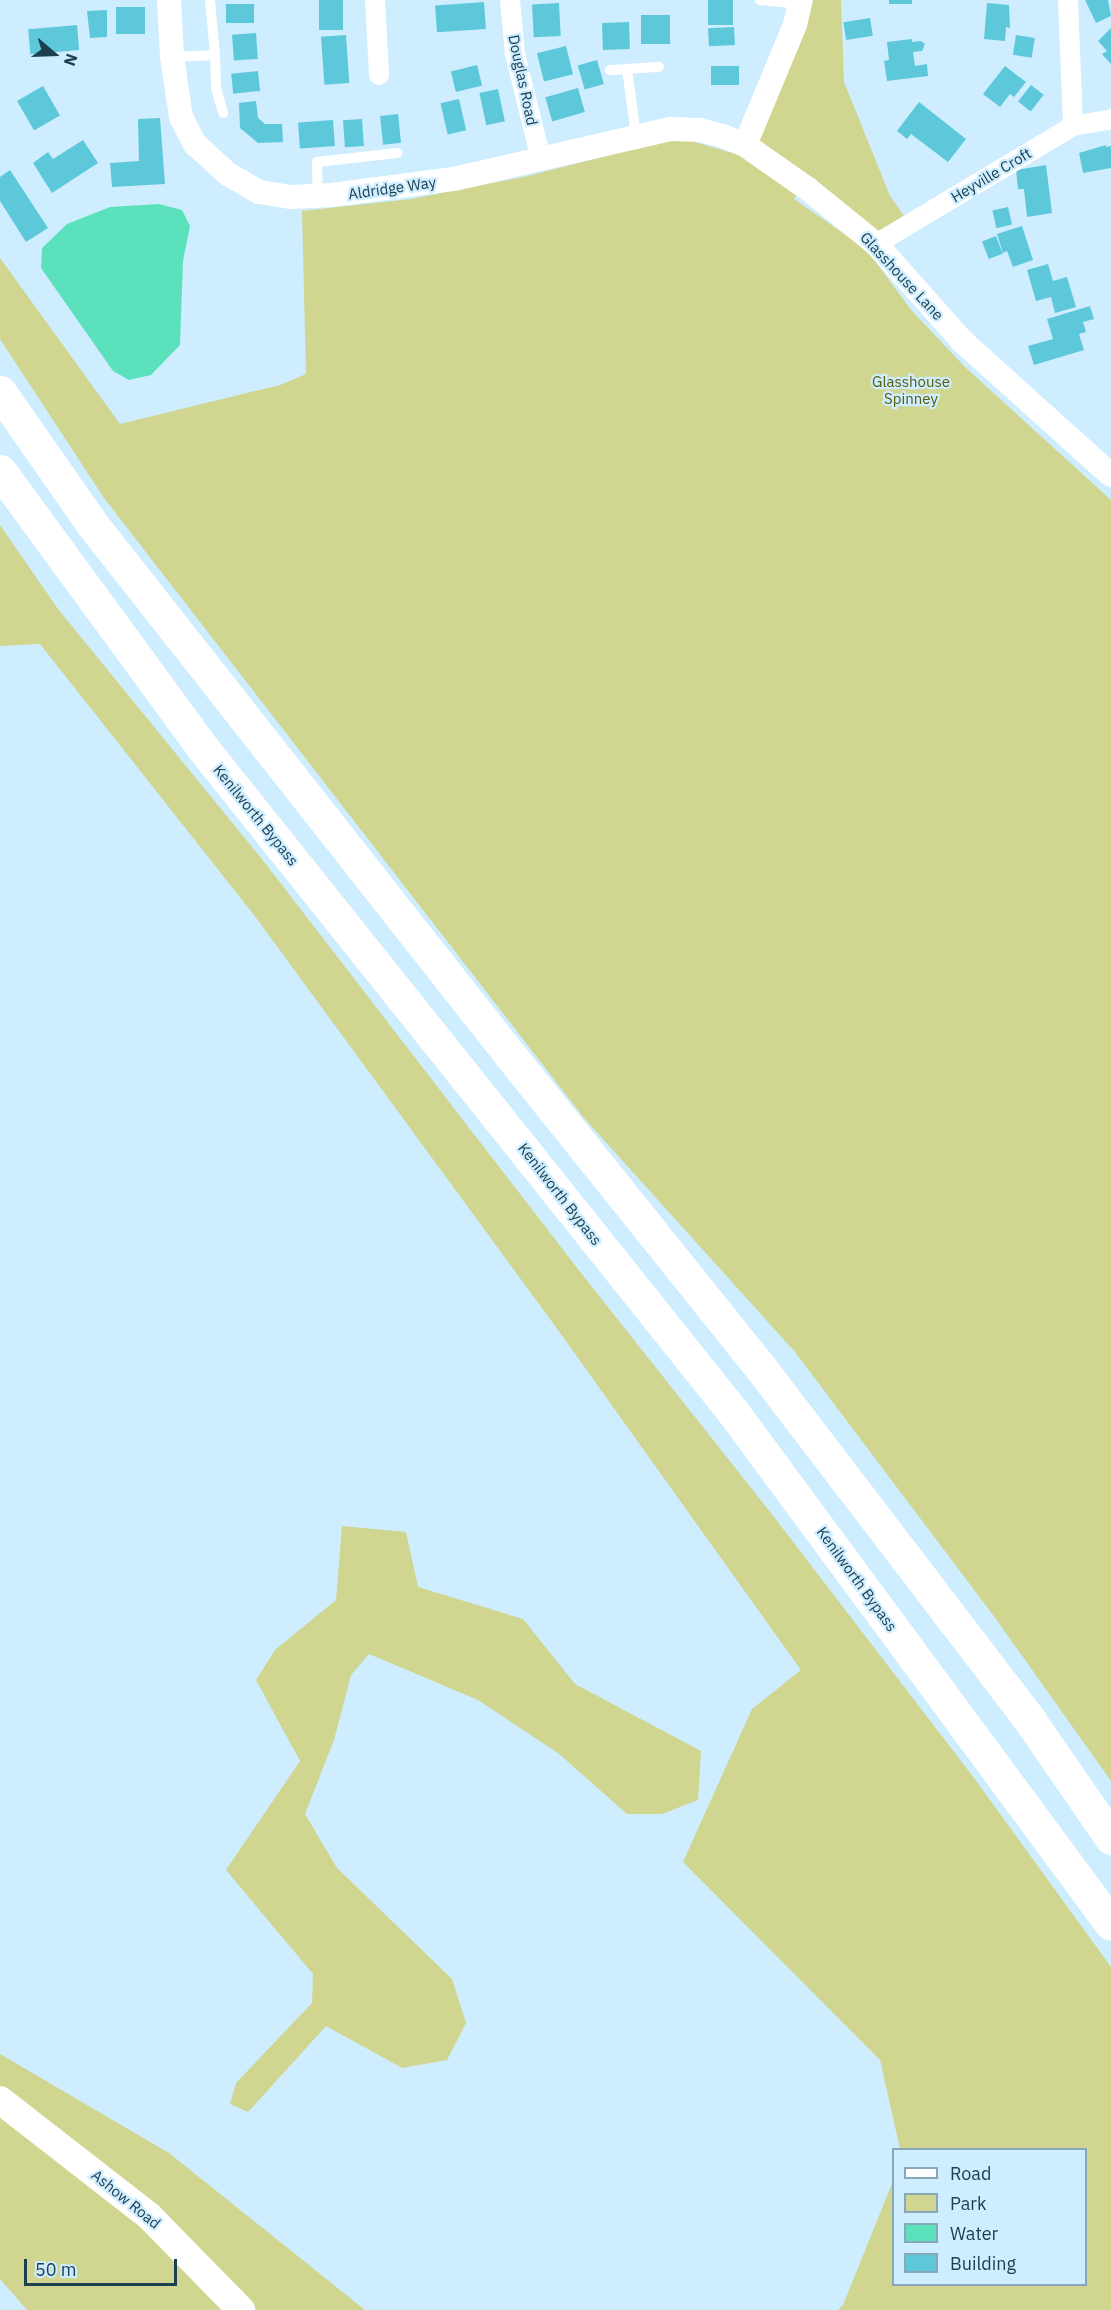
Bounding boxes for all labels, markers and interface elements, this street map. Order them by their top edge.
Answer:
north arrow [24,24,84,84]
street label: Douglas Road [505,33,541,127]
text: N [60,51,82,69]
street label: Heyville Croft [948,144,1034,206]
street label: Aldridge Way [347,173,437,203]
street label: Glasshouse Lane [857,228,947,324]
park label: Glasshouse Spinney [872,372,950,407]
street label: Kenilworth Bypass [210,761,302,869]
street label: Kenilworth Bypass [515,1139,605,1249]
street label: Kenilworth Bypass [813,1523,901,1635]
legend [892,2148,1087,2286]
text: Road [950,2162,991,2185]
street label: Ashow Road [88,2166,164,2232]
text: Park [950,2192,986,2215]
text: Water [950,2222,998,2245]
scale bar [27,2247,180,2285]
text: Building [950,2252,1016,2275]
text: 50 m [35,2258,77,2281]

